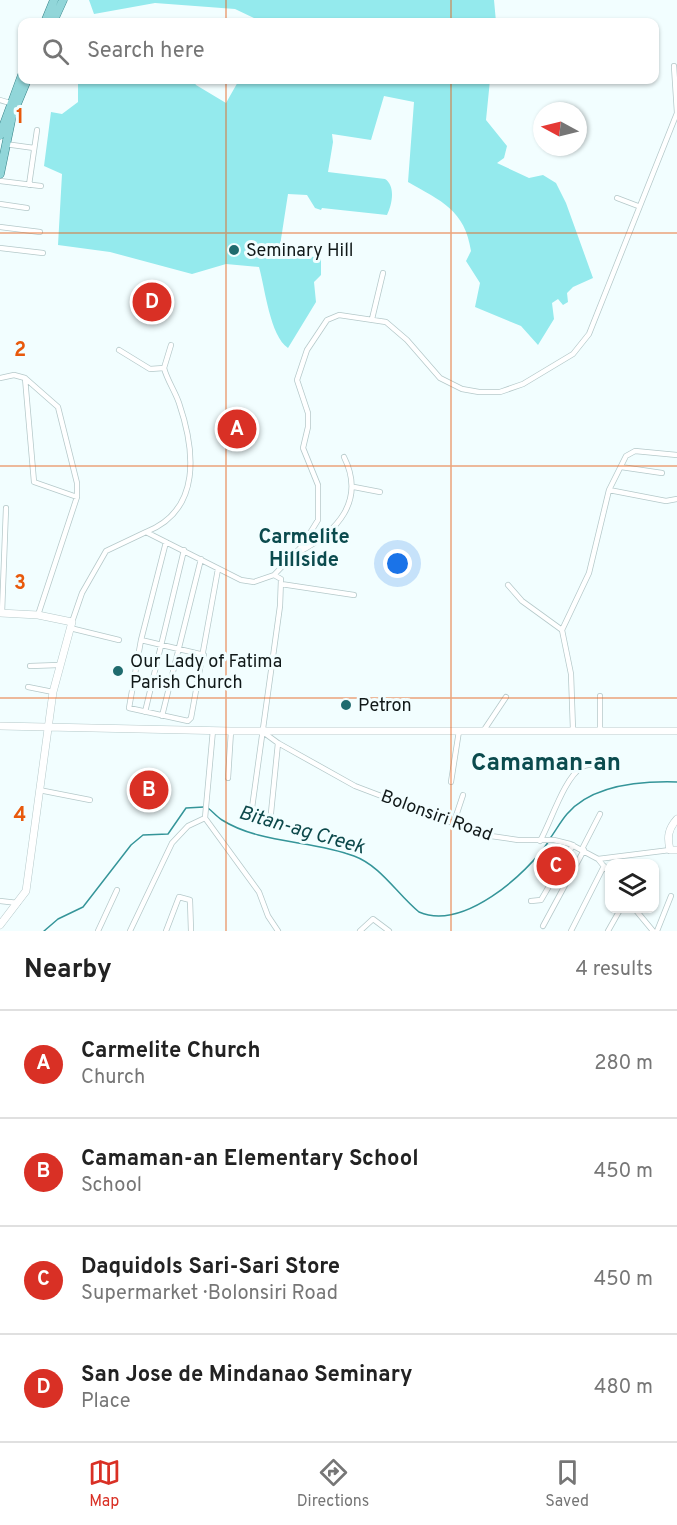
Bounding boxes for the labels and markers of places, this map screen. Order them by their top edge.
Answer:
place label: Seminary Hill [246,240,354,263]
marker: Seminary Hill [227,243,241,257]
pin: D [132,280,172,324]
pin: A [218,406,256,452]
place label: Our Lady of Fatima Parish Church [130,651,282,695]
marker: Our Lady of Fatima Parish Church [111,664,125,678]
place label: Petron [358,695,412,718]
marker: Petron [339,698,353,712]
pin: B [130,768,168,812]
pin: C [536,844,576,888]

